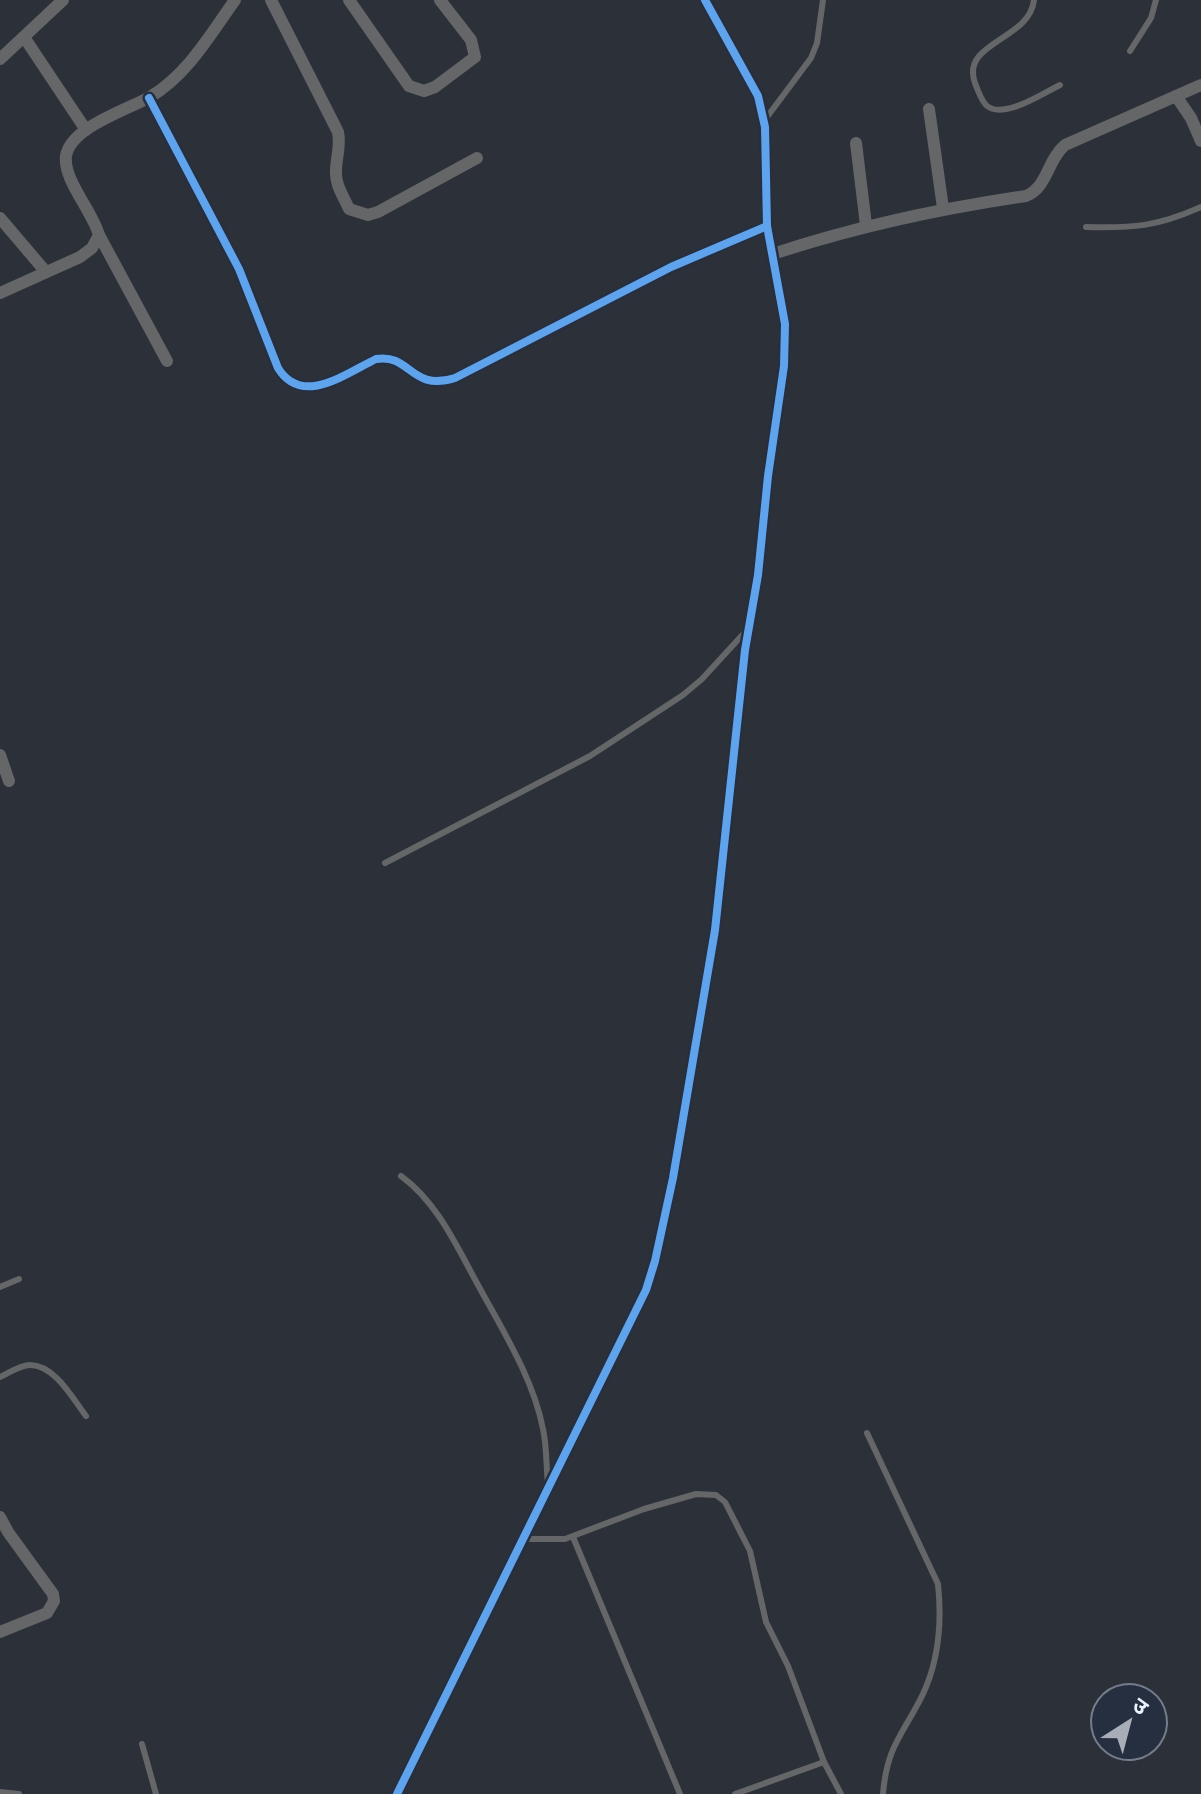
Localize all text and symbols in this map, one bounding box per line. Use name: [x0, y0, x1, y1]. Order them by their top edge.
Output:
north arrow: [1089, 1682, 1169, 1762]
text: उ: [1126, 1690, 1156, 1724]

